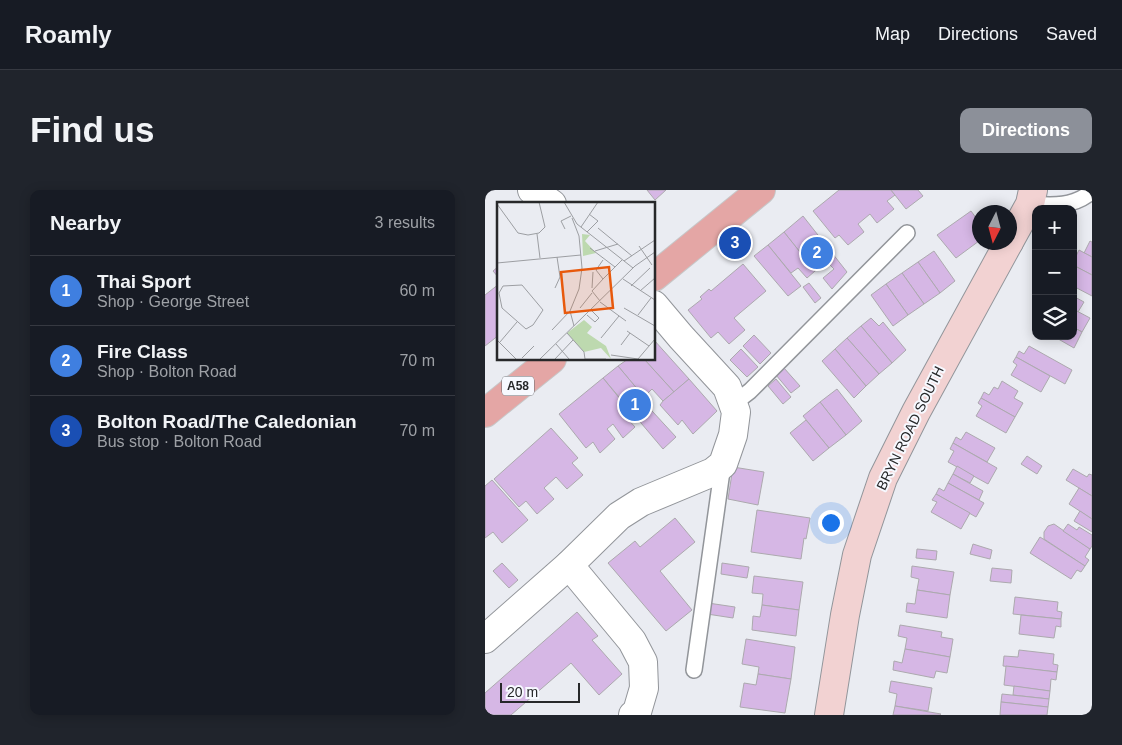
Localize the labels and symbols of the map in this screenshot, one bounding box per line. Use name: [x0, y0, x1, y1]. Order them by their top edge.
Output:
inset map: [497, 202, 655, 360]
north arrow: [972, 205, 1017, 250]
pin: 3: [719, 224, 751, 262]
pin: 2: [801, 234, 833, 272]
street label: BRYN ROAD SOUTH: [873, 363, 947, 493]
road number: A58: [502, 377, 534, 396]
pin: 1: [619, 386, 651, 424]
your location: [818, 510, 844, 536]
scale bar: [500, 680, 580, 703]

